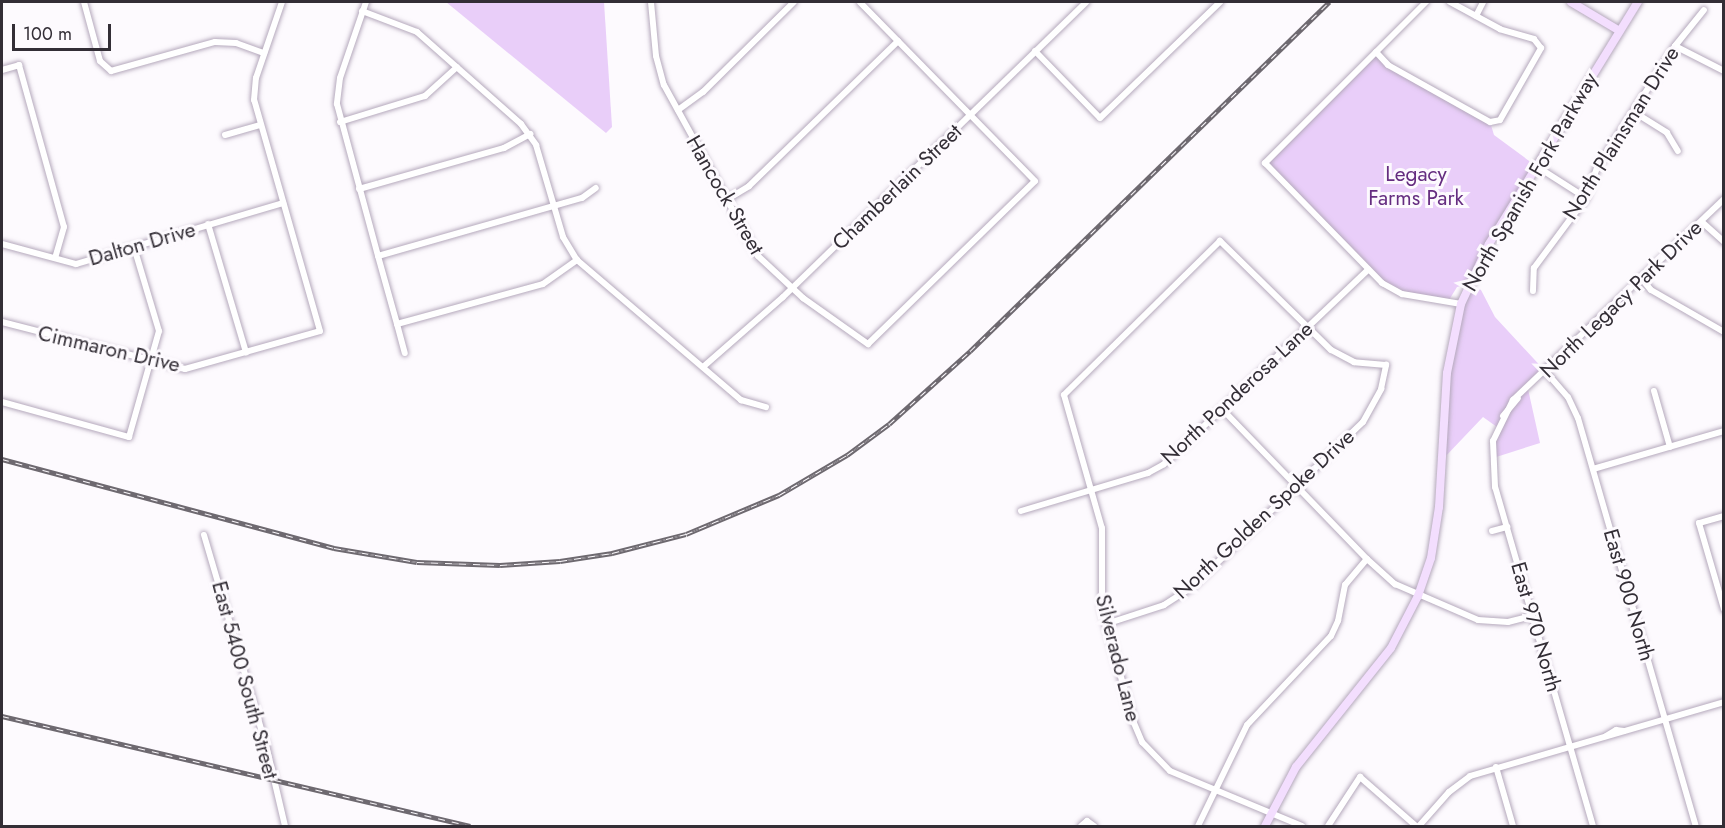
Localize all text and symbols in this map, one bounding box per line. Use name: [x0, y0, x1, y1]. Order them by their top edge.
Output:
scale bar: [15, 12, 114, 50]
text: 100 m: [23, 21, 72, 47]
street label: North Plainsman Drive: [1558, 42, 1684, 224]
street label: North Spanish Fork Parkway: [1457, 68, 1603, 296]
street label: Chamberlain Street: [827, 119, 967, 255]
street label: Hancock Street: [681, 131, 769, 259]
park label: Legacy Farms Park: [1368, 161, 1464, 211]
street label: North Legacy Park Drive: [1535, 215, 1707, 383]
street label: Dalton Drive: [86, 217, 198, 271]
street label: North Ponderosa Lane: [1156, 316, 1318, 470]
street label: Cimmaron Drive: [35, 320, 183, 378]
street label: North Golden Spoke Drive: [1169, 424, 1359, 604]
street label: East 900 North: [1598, 526, 1660, 664]
street label: East 970 North: [1505, 559, 1567, 695]
street label: East 5400 South Street: [206, 578, 284, 782]
street label: Silverado Lane: [1090, 592, 1146, 724]

